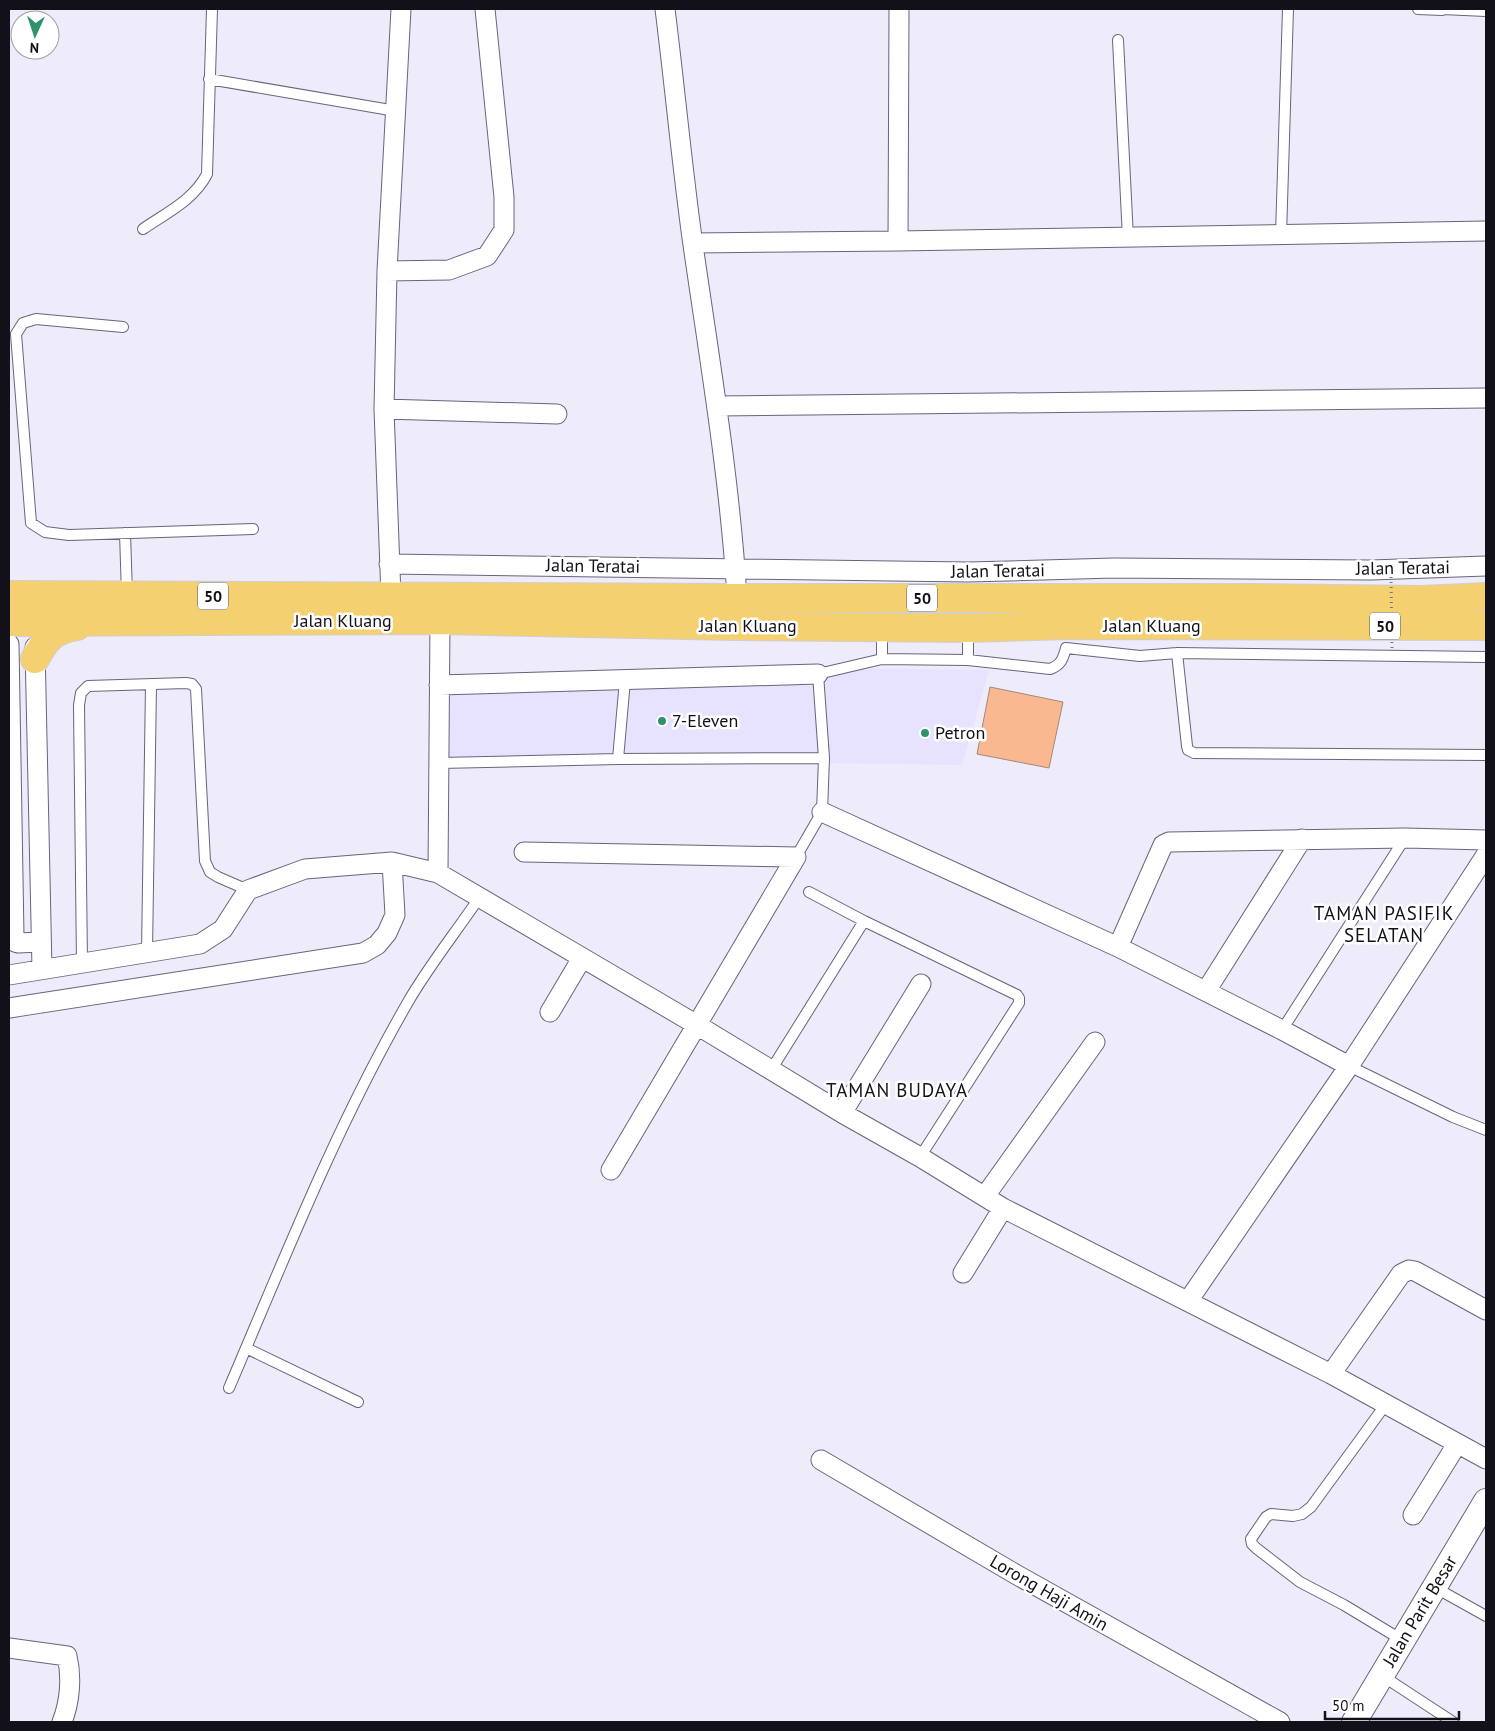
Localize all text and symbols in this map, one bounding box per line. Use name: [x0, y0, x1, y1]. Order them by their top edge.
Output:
north arrow: [10, 10, 60, 60]
text: N: [29, 39, 39, 57]
street label: Jalan Teratai: [545, 553, 640, 578]
street label: Jalan Teratai: [1355, 555, 1450, 580]
street label: Jalan Teratai: [950, 558, 1045, 583]
road number: 50: [198, 582, 228, 610]
road number: 50: [907, 584, 937, 612]
street label: Jalan Kluang: [293, 609, 392, 632]
road number: 50: [1370, 612, 1400, 640]
street label: Jalan Kluang: [698, 614, 797, 637]
street label: Jalan Kluang: [1102, 614, 1201, 637]
place label: 7-Eleven: [672, 709, 738, 732]
marker: 7-Eleven: [656, 715, 668, 727]
place label: Petron: [935, 721, 985, 744]
marker: Petron: [919, 727, 931, 739]
district label: TAMAN PASIFIK SELATAN: [1314, 901, 1454, 947]
district label: TAMAN BUDAYA: [826, 1078, 968, 1102]
street label: Lorong Haji Amin: [986, 1549, 1112, 1636]
street label: Jalan Parit Besar: [1377, 1551, 1462, 1671]
scale bar: [1325, 1688, 1459, 1720]
text: 50 m: [1332, 1696, 1365, 1715]

